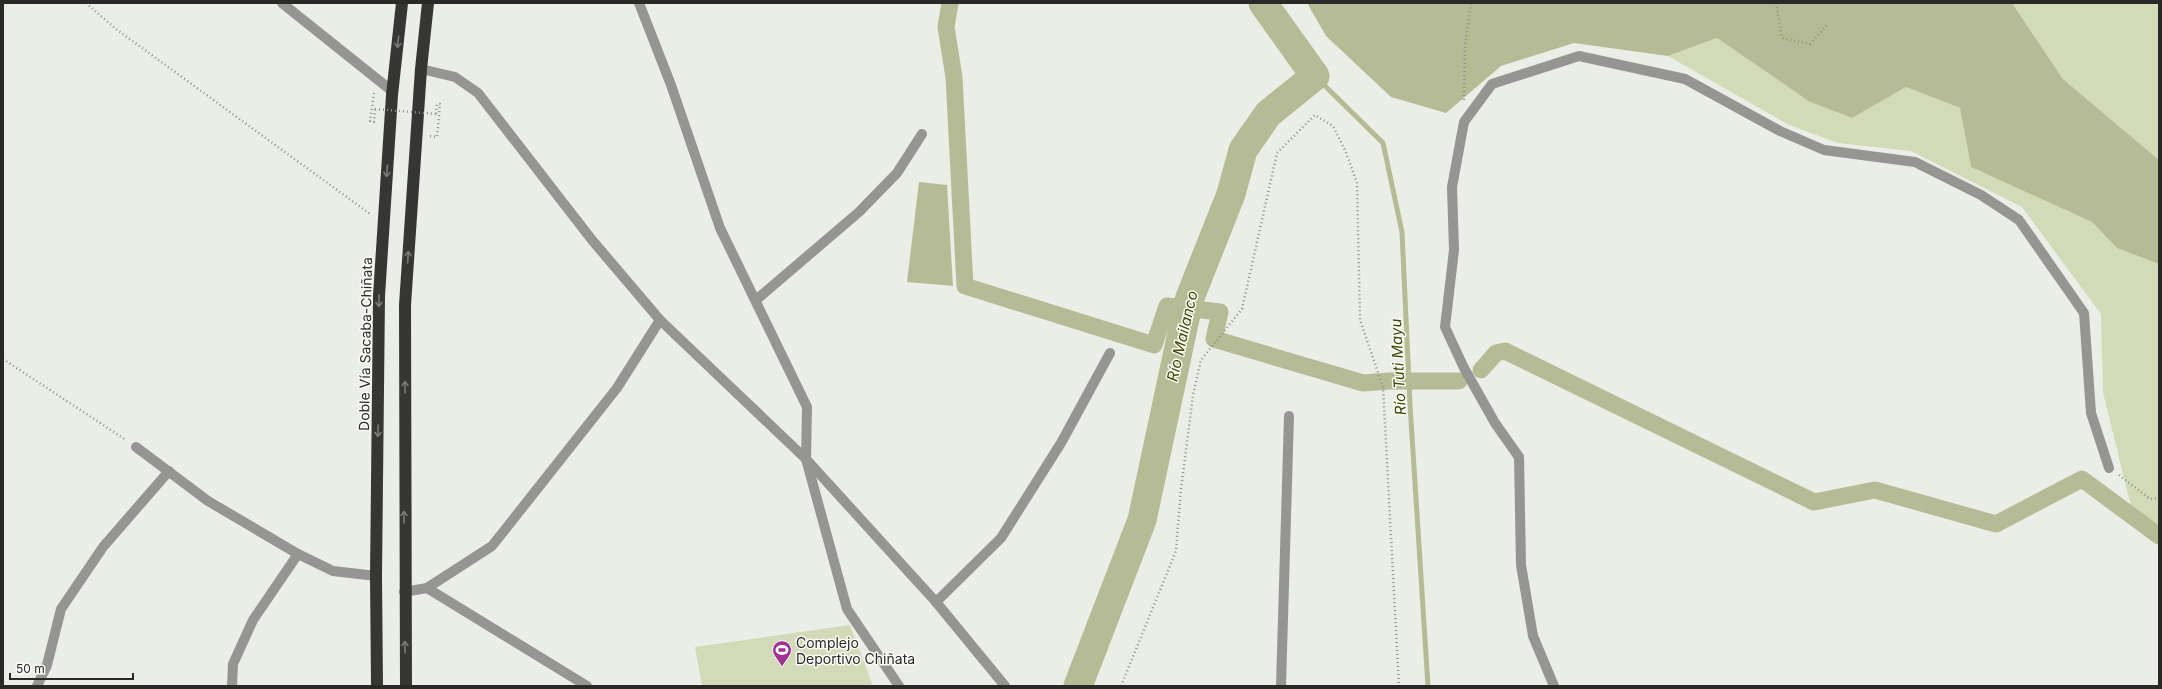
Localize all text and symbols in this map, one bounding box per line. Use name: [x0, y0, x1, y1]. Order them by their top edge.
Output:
one-way arrow: [394, 35, 402, 48]
one-way arrow: [383, 164, 390, 177]
one-way arrow: [404, 251, 412, 264]
street label: Doble Vía Sacaba-Chiñata: [355, 257, 375, 431]
water label: Río Mailanco: [1162, 289, 1202, 383]
one-way arrow: [375, 294, 383, 307]
water label: Río Tuti Mayu: [1386, 318, 1410, 416]
one-way arrow: [401, 381, 409, 394]
one-way arrow: [374, 424, 382, 437]
one-way arrow: [400, 511, 408, 524]
place label: Complejo Deportivo Chiñata: [796, 634, 915, 667]
sports icon: Complejo Deportivo Chiñata: [771, 639, 793, 667]
one-way arrow: [401, 641, 409, 654]
scale bar: [10, 655, 133, 681]
text: 50 m: [16, 661, 45, 676]

